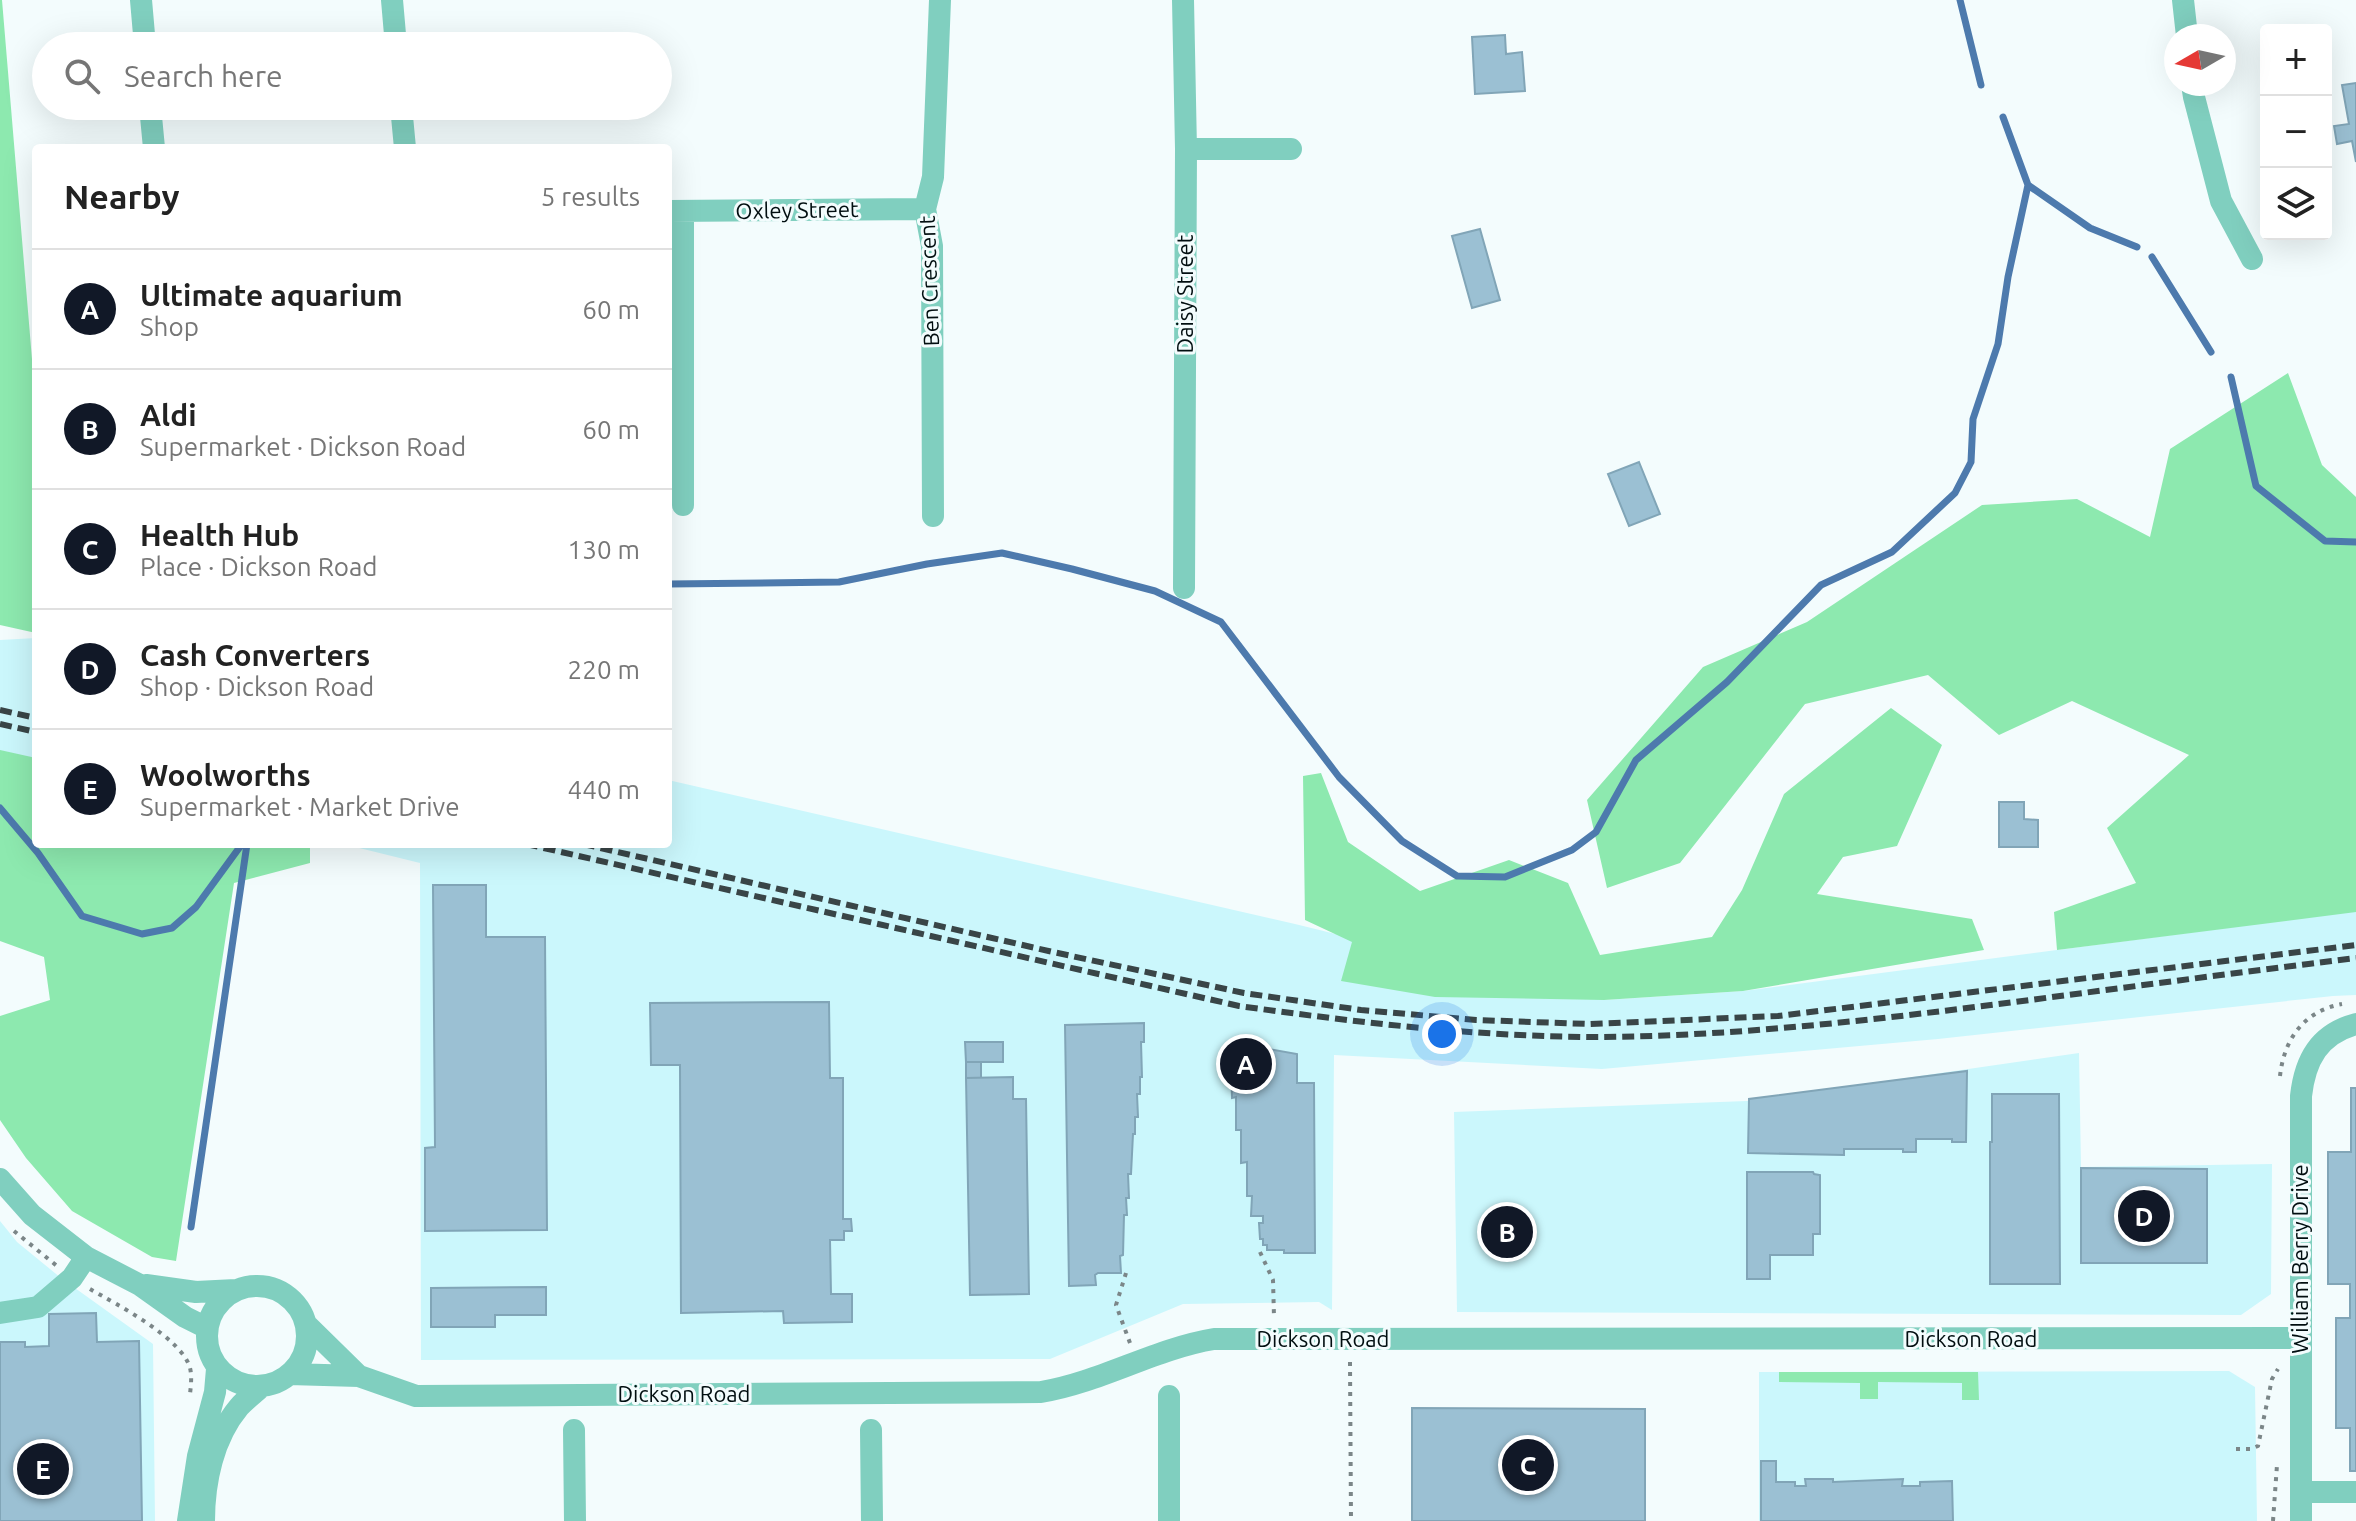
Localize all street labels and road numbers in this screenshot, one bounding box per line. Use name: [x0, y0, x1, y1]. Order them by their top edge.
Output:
street label: Oxley Street: [735, 196, 859, 223]
street label: Ben Crescent: [914, 215, 943, 347]
street label: Daisy Street: [1172, 234, 1197, 353]
street label: William Berry Drive: [2287, 1164, 2312, 1354]
street label: Dickson Road: [1257, 1326, 1389, 1351]
street label: Dickson Road: [1905, 1326, 2037, 1351]
street label: Dickson Road: [618, 1381, 750, 1406]

